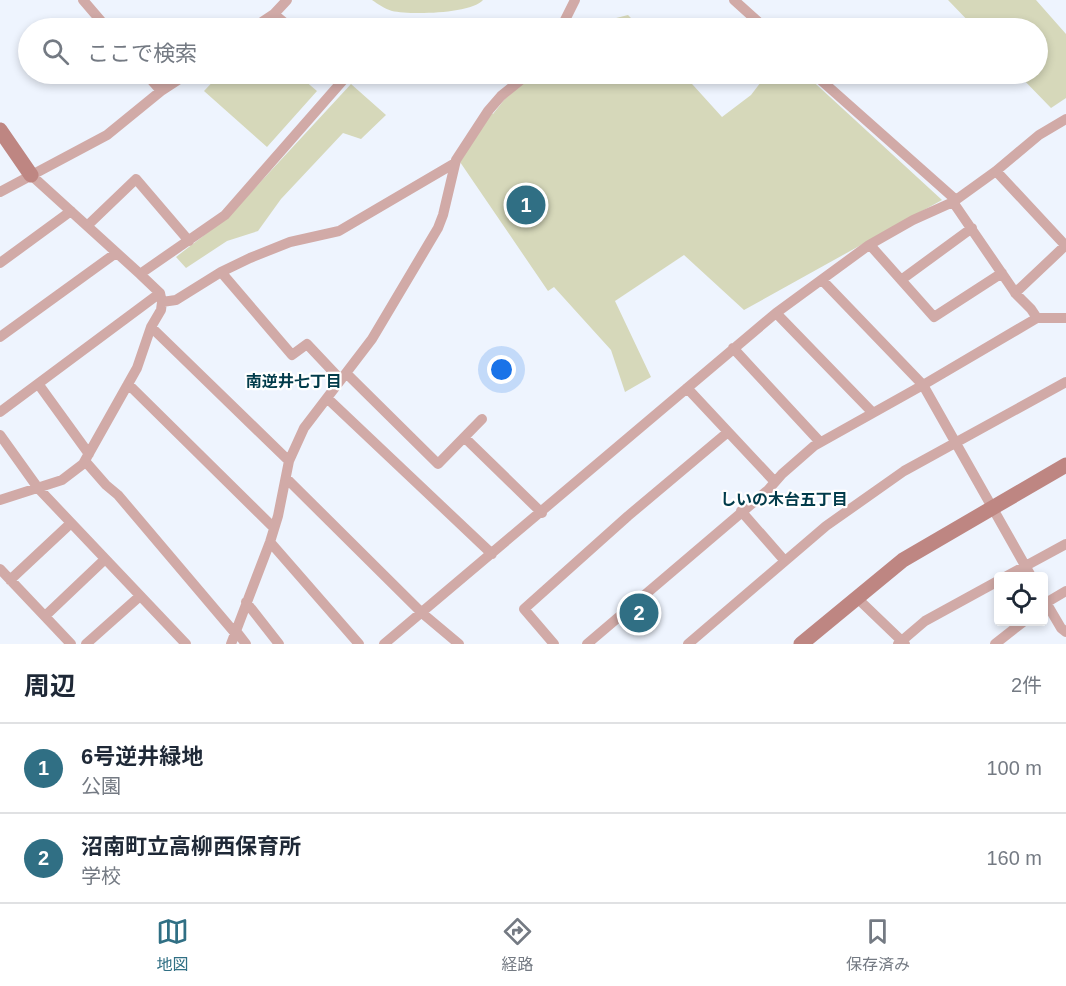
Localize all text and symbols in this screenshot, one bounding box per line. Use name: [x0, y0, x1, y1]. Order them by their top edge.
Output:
search box: [18, 18, 1048, 84]
icon: search: [39, 35, 72, 68]
text: ここで検索: [87, 41, 197, 66]
pin: 1: [506, 182, 546, 228]
your location: [487, 355, 516, 384]
district label: 南逆井七丁目: [246, 372, 342, 390]
district label: しいの木台五丁目: [720, 491, 848, 508]
map controls: [994, 572, 1048, 626]
button: locate: [994, 572, 1048, 626]
pin: 2: [620, 590, 658, 636]
text: 周辺: [24, 671, 76, 701]
text: 2件: [1011, 674, 1042, 696]
text: 6号逆井緑地: [81, 744, 203, 769]
text: 1: [38, 757, 49, 779]
text: 100 m: [986, 757, 1042, 779]
text: 公園: [81, 775, 121, 797]
text: 沼南町立高柳西保育所: [81, 834, 301, 859]
text: 2: [38, 847, 49, 869]
text: 160 m: [986, 847, 1042, 869]
text: 学校: [81, 865, 121, 887]
tab: 地図: [156, 915, 189, 975]
tab: 経路: [501, 915, 534, 975]
tab: 保存済み: [846, 915, 910, 975]

